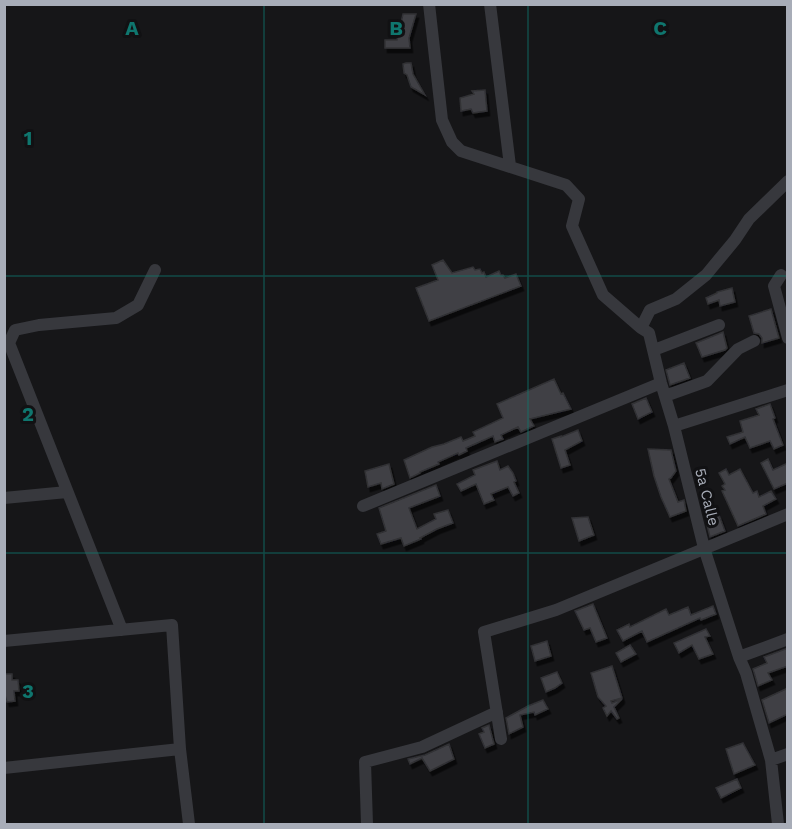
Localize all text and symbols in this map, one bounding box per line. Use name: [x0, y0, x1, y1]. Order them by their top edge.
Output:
text: A: [125, 16, 139, 40]
text: B: [389, 16, 403, 40]
text: C: [653, 16, 667, 40]
text: 1: [24, 126, 32, 150]
text: 2: [22, 402, 34, 426]
street label: 5a Calle: [691, 466, 723, 528]
text: 3: [22, 679, 34, 703]

